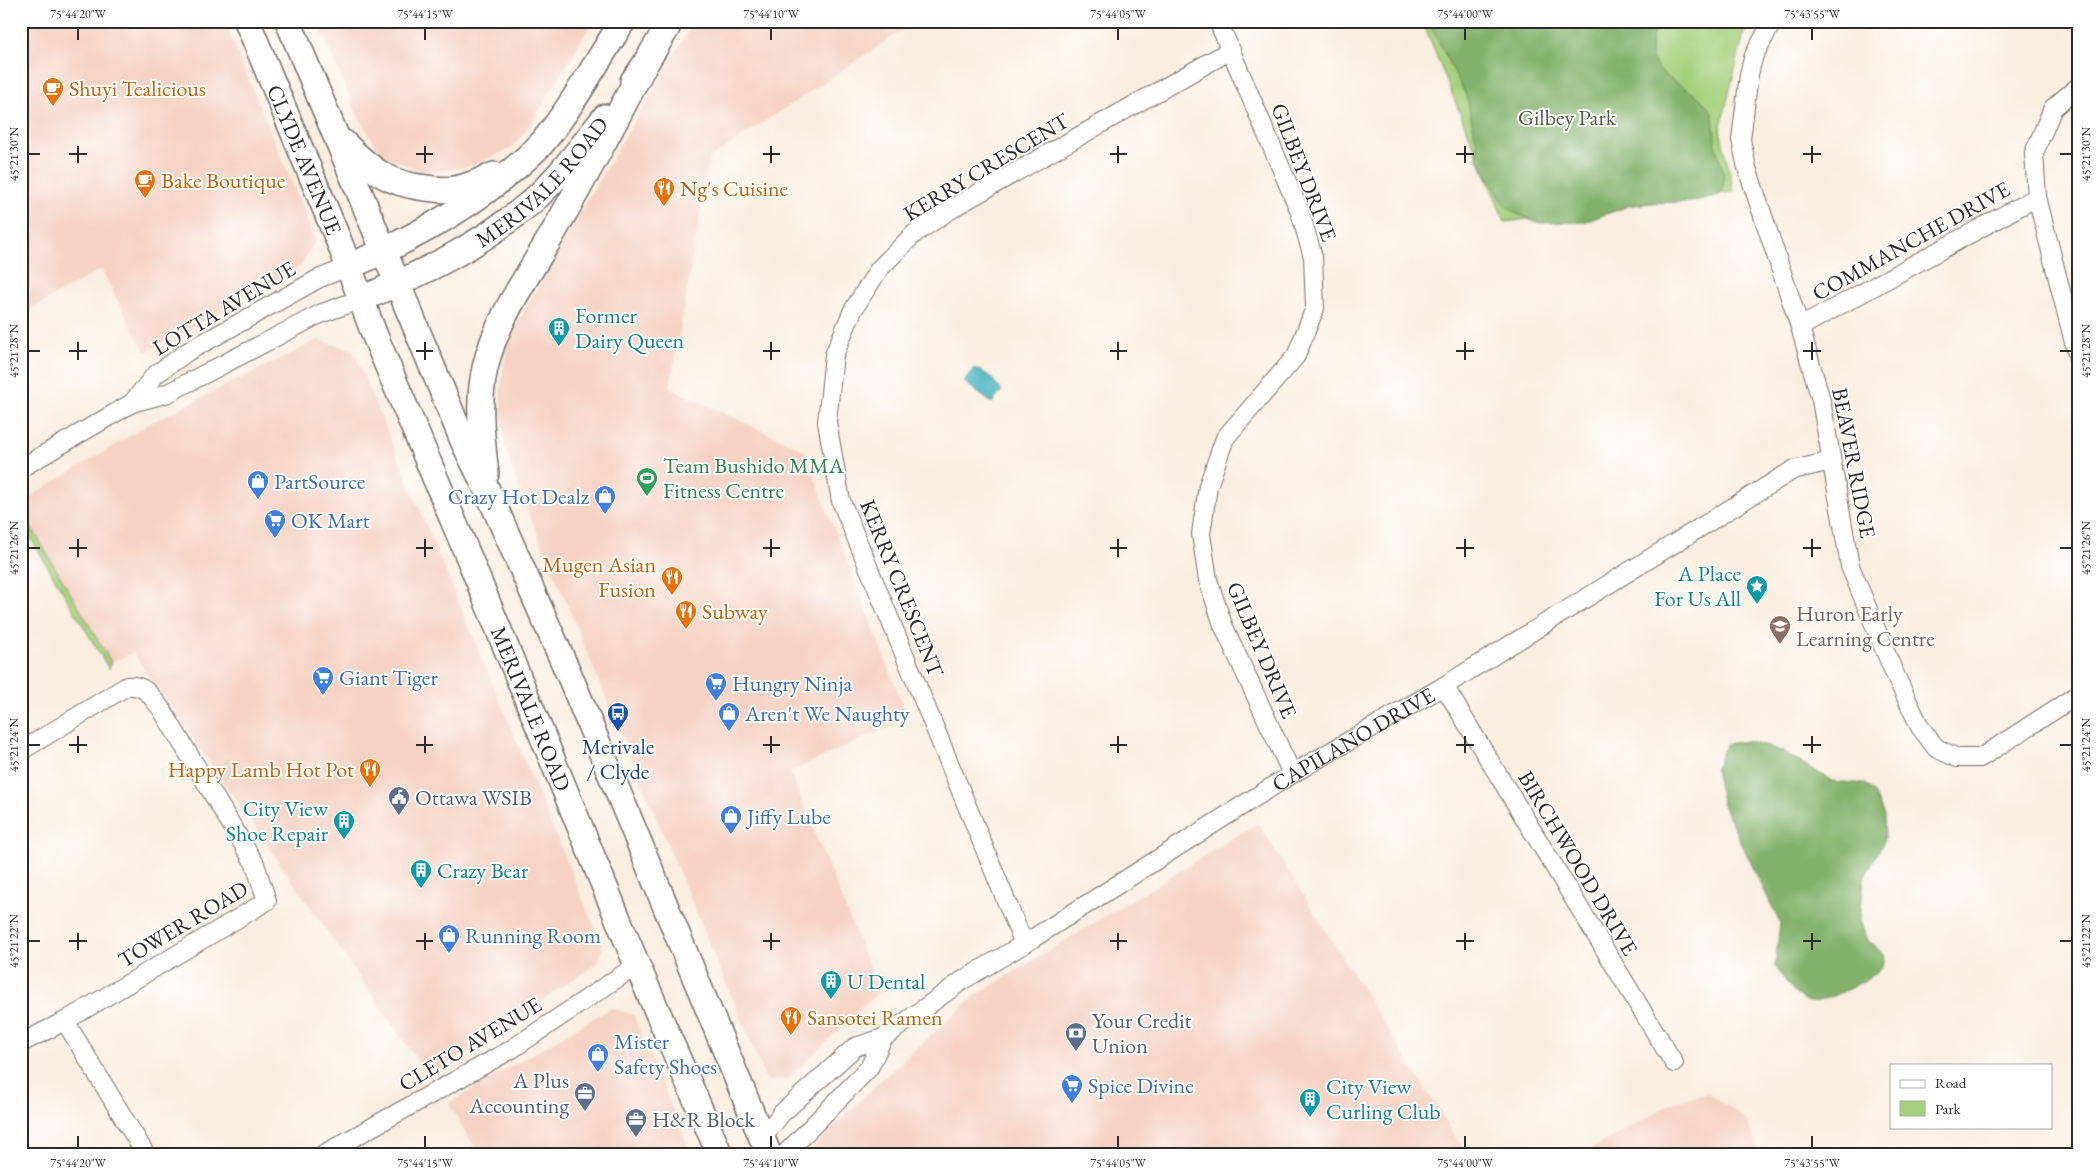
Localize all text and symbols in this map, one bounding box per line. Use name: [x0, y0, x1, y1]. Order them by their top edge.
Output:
text: 75°44'20"W: [50, 6, 107, 22]
text: 75°44'15"W: [397, 6, 454, 22]
text: 75°44'10"W: [743, 6, 800, 22]
text: 75°44'05"W: [1090, 6, 1147, 22]
text: 75°44'00"W: [1437, 6, 1494, 22]
text: 75°43'55"W: [1784, 6, 1841, 22]
place label: Shuyi Tealicious: [69, 74, 206, 103]
cafe icon: Shuyi Tealicious: [41, 76, 65, 107]
street label: CLYDE AVENUE: [261, 80, 349, 239]
street label: GILBEY DRIVE: [1264, 99, 1344, 245]
park label: Gilbey Park: [1518, 103, 1617, 132]
street label: KERRY CRESCENT: [898, 106, 1074, 228]
street label: MERIVALE ROAD: [470, 111, 614, 254]
text: 45°21'30"N: [6, 127, 22, 181]
text: 45°21'30"N: [2078, 127, 2094, 181]
place label: Bake Boutique: [161, 166, 286, 195]
cafe icon: Bake Boutique: [133, 168, 157, 199]
place label: Ng's Cuisine: [680, 174, 789, 203]
street label: COMMANCHE DRIVE: [1807, 175, 2015, 307]
restaurant icon: Ng's Cuisine: [652, 176, 676, 207]
street label: LOTTA AVENUE: [147, 254, 301, 362]
place label: Former Dairy Queen: [575, 301, 684, 355]
building icon: Former Dairy Queen: [547, 316, 571, 347]
text: 45°21'28"N: [6, 324, 22, 378]
text: 45°21'28"N: [2078, 324, 2094, 378]
street label: BEAVER RIDGE: [1825, 385, 1883, 541]
place label: Team Bushido MMA Fitness Centre: [663, 451, 845, 505]
sports icon: Team Bushido MMA Fitness Centre: [635, 466, 659, 497]
place label: PartSource: [274, 467, 366, 496]
shop icon: PartSource: [246, 469, 270, 500]
place label: Crazy Hot Dealz: [448, 482, 590, 511]
shop icon: Crazy Hot Dealz: [593, 484, 617, 515]
street label: KERRY CRESCENT: [853, 495, 951, 681]
place label: OK Mart: [291, 506, 370, 535]
supermarket icon: OK Mart: [263, 508, 287, 539]
text: 45°21'26"N: [6, 521, 22, 575]
text: 45°21'26"N: [2078, 521, 2094, 575]
place label: Mugen Asian Fusion: [542, 550, 656, 604]
place label: A Place For Us All: [1654, 559, 1741, 613]
restaurant icon: Mugen Asian Fusion: [660, 565, 684, 596]
place icon: A Place For Us All: [1745, 574, 1769, 605]
street label: GILBEY DRIVE: [1220, 577, 1304, 723]
place label: Subway: [702, 597, 768, 626]
restaurant icon: Subway: [674, 599, 698, 630]
place label: Huron Early Learning Centre: [1796, 599, 1935, 653]
school or university icon: Huron Early Learning Centre: [1768, 614, 1792, 645]
street label: MERIVALE ROAD: [484, 622, 578, 795]
place label: Giant Tiger: [339, 663, 438, 692]
supermarket icon: Giant Tiger: [311, 665, 335, 696]
place label: Hungry Ninja: [732, 669, 852, 698]
supermarket icon: Hungry Ninja: [704, 671, 728, 702]
street label: CAPILANO DRIVE: [1266, 680, 1440, 798]
place label: Aren't We Naughty: [744, 699, 910, 728]
bus stop icon: Merivale / Clyde: [606, 701, 630, 732]
shop icon: Aren't We Naughty: [717, 701, 741, 732]
text: 45°21'24"N: [6, 718, 22, 772]
text: 45°21'24"N: [2078, 718, 2094, 772]
place label: Merivale / Clyde: [582, 732, 655, 786]
place label: Happy Lamb Hot Pot: [168, 755, 354, 784]
restaurant icon: Happy Lamb Hot Pot: [358, 757, 382, 788]
street label: BIRCHWOOD DRIVE: [1511, 765, 1645, 961]
place label: Ottawa WSIB: [415, 783, 532, 812]
public building icon: Ottawa WSIB: [387, 785, 411, 816]
place label: City View Shoe Repair: [226, 794, 329, 848]
place label: Jiffy Lube: [745, 802, 831, 831]
shop icon: Jiffy Lube: [719, 804, 743, 835]
building icon: City View Shoe Repair: [332, 809, 356, 840]
place label: Crazy Bear: [437, 856, 529, 885]
building icon: Crazy Bear: [409, 858, 433, 889]
street label: TOWER ROAD: [113, 874, 253, 974]
text: 45°21'22"N: [6, 914, 22, 968]
text: 45°21'22"N: [2078, 914, 2094, 968]
place label: Running Room: [465, 921, 601, 950]
shop icon: Running Room: [437, 923, 461, 954]
place label: U Dental: [847, 967, 925, 996]
building icon: U Dental: [819, 969, 843, 1000]
street label: CLETO AVENUE: [393, 990, 547, 1098]
place label: Sansotei Ramen: [807, 1003, 943, 1032]
restaurant icon: Sansotei Ramen: [779, 1005, 803, 1036]
place label: Your Credit Union: [1092, 1006, 1192, 1060]
bank icon: Your Credit Union: [1064, 1021, 1088, 1052]
place label: Mister Safety Shoes: [614, 1027, 717, 1081]
shop icon: Mister Safety Shoes: [586, 1042, 610, 1073]
legend: [1890, 1064, 2052, 1128]
place label: A Plus Accounting: [468, 1066, 569, 1120]
place label: Spice Divine: [1088, 1071, 1194, 1100]
place label: City View Curling Club: [1326, 1072, 1441, 1126]
supermarket icon: Spice Divine: [1060, 1073, 1084, 1104]
text: Road: [1935, 1073, 1967, 1092]
office icon: A Plus Accounting: [573, 1081, 597, 1112]
building icon: City View Curling Club: [1298, 1087, 1322, 1118]
text: Park: [1935, 1099, 1962, 1118]
place label: H&R Block: [652, 1105, 756, 1134]
office icon: H&R Block: [624, 1107, 648, 1138]
text: 75°44'20"W: [50, 1155, 107, 1171]
text: 75°44'15"W: [397, 1155, 454, 1171]
text: 75°44'10"W: [743, 1155, 800, 1171]
text: 75°44'05"W: [1090, 1155, 1147, 1171]
text: 75°44'00"W: [1437, 1155, 1494, 1171]
text: 75°43'55"W: [1784, 1155, 1841, 1171]

